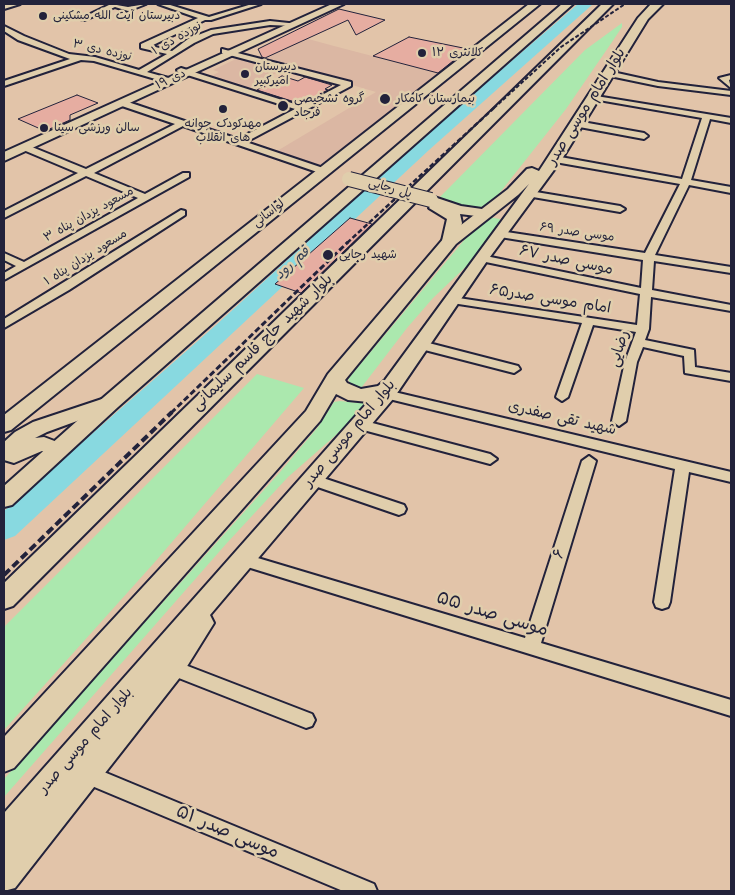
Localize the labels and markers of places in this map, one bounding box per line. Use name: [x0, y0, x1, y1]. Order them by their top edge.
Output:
place label: دبیرستان آیت الله مشکینی: [53, 9, 180, 23]
marker: دبیرستان آیت الله مشکینی: [37, 10, 49, 22]
place label: کلانتری ۱۲: [432, 46, 483, 60]
marker: کلانتری ۱۲: [416, 47, 428, 59]
place label: دبیرستان امیرکبیر: [255, 60, 297, 88]
marker: دبیرستان امیرکبیر: [239, 68, 251, 80]
place label: گروه تشخیصی فرجاد: [294, 92, 364, 120]
marker: بیمارستان کامکار: [378, 92, 392, 106]
place label: بیمارستان کامکار: [396, 92, 475, 106]
marker: گروه تشخیصی فرجاد: [276, 99, 290, 113]
marker: مهدکودک جوانه های انقلاب: [217, 103, 229, 115]
place label: مهدکودک جوانه های انقلاب: [185, 117, 261, 145]
place label: سالن ورزشی سینا: [54, 121, 140, 135]
marker: سالن ورزشی سینا: [38, 122, 50, 134]
marker: شهید رجایی: [321, 248, 335, 262]
place label: شهید رجایی: [339, 248, 397, 262]

